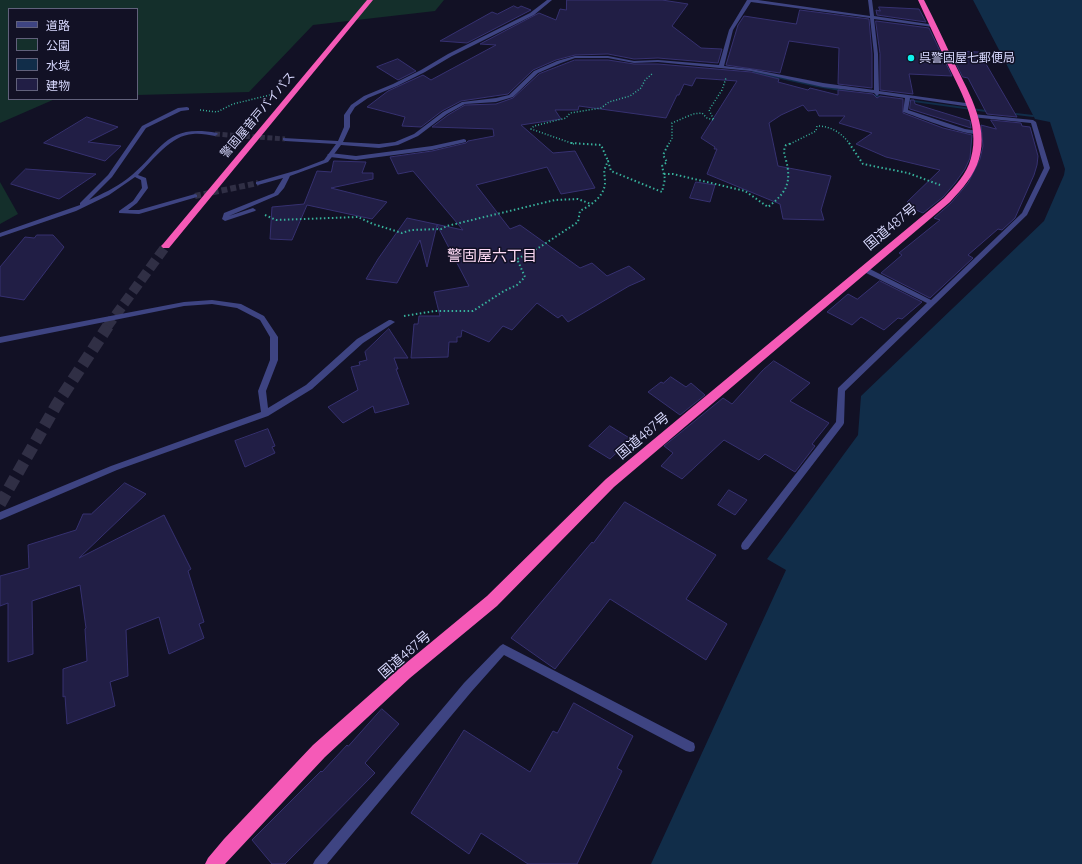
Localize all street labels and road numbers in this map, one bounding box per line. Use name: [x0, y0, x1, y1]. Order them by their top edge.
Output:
street label: 警固屋音戸バイパス: [218, 69, 298, 161]
street label: 国道487号: [861, 200, 921, 254]
street label: 国道487号: [613, 409, 673, 463]
street label: 国道487号: [375, 628, 435, 682]

